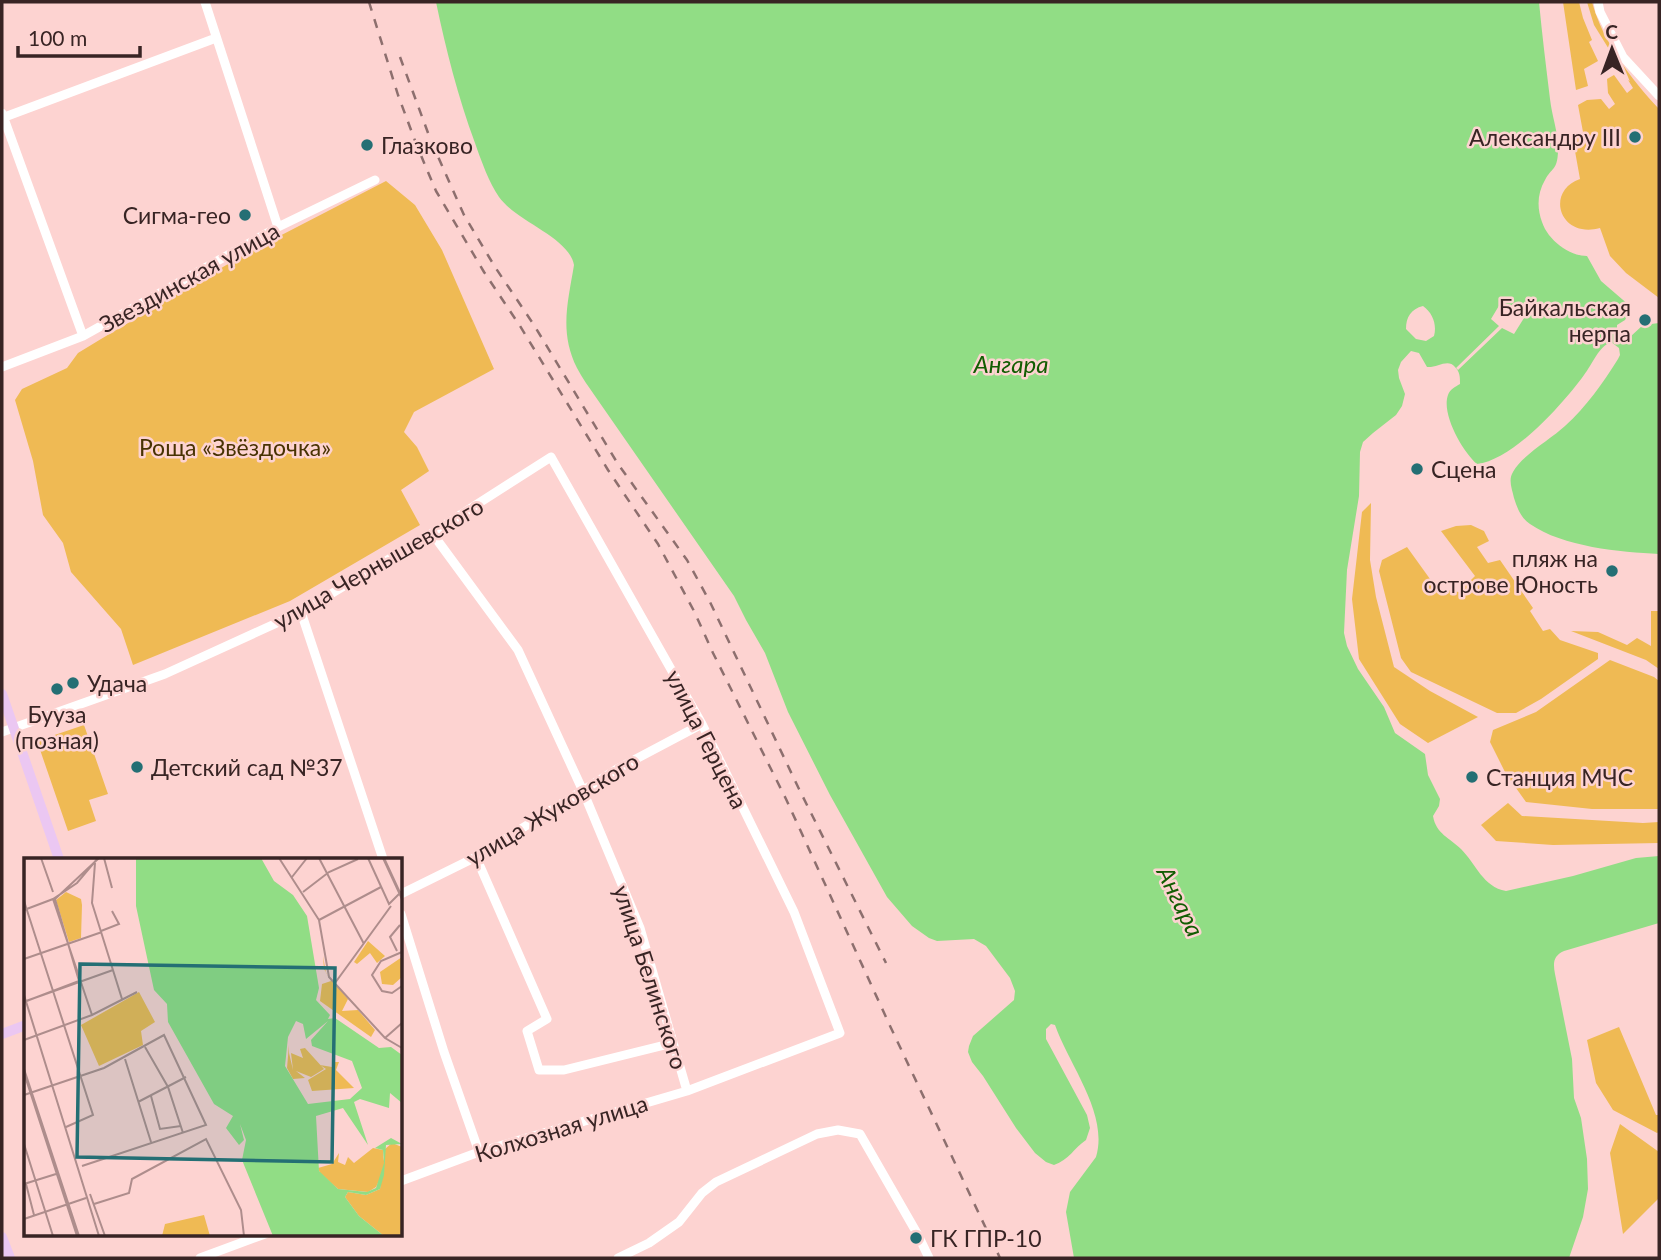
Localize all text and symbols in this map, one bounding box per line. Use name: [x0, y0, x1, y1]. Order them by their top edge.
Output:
scale bar: [18, 14, 140, 58]
north arrow: [1577, 14, 1647, 84]
text: С: [1605, 20, 1619, 43]
text: 100 m: [28, 25, 87, 50]
place label: Александру III: [1469, 123, 1621, 151]
marker: Александру III: [1627, 129, 1643, 145]
place label: Глазково: [381, 131, 473, 159]
marker: Глазково: [359, 137, 375, 153]
place label: Сигма-гео: [123, 201, 231, 229]
marker: Сигма-гео: [237, 207, 253, 223]
street label: Звездинская улица: [94, 216, 284, 338]
place label: Байкальская нерпа: [1499, 293, 1631, 347]
marker: Байкальская нерпа: [1637, 312, 1653, 328]
water label: Ангара: [973, 349, 1048, 378]
park label: Роща «Звёздочка»: [139, 433, 331, 461]
place label: Сцена: [1431, 455, 1497, 483]
marker: Сцена: [1409, 461, 1425, 477]
street label: улица Чернышевского: [268, 491, 488, 635]
place label: пляж на острове Юность: [1424, 544, 1598, 598]
marker: пляж на острове Юность: [1604, 563, 1620, 579]
street label: улица Герцена: [660, 665, 754, 813]
place label: Удача: [87, 669, 147, 697]
marker: Удача: [65, 675, 81, 691]
marker: Бууза (позная): [49, 681, 65, 697]
place label: Бууза (позная): [15, 700, 99, 754]
street label: улица Жуковского: [461, 746, 643, 872]
place label: Детский сад №37: [151, 753, 343, 781]
marker: Детский сад №37: [129, 759, 145, 775]
place label: Станция МЧС: [1486, 763, 1633, 791]
marker: Станция МЧС: [1464, 769, 1480, 785]
inset map: [24, 858, 402, 1236]
water label: Ангара: [1151, 860, 1210, 941]
street label: улица Белинского: [608, 881, 694, 1073]
street label: Колхозная улица: [471, 1088, 651, 1168]
place label: ГК ГПР-10: [930, 1224, 1041, 1252]
marker: ГК ГПР-10: [908, 1230, 924, 1246]

